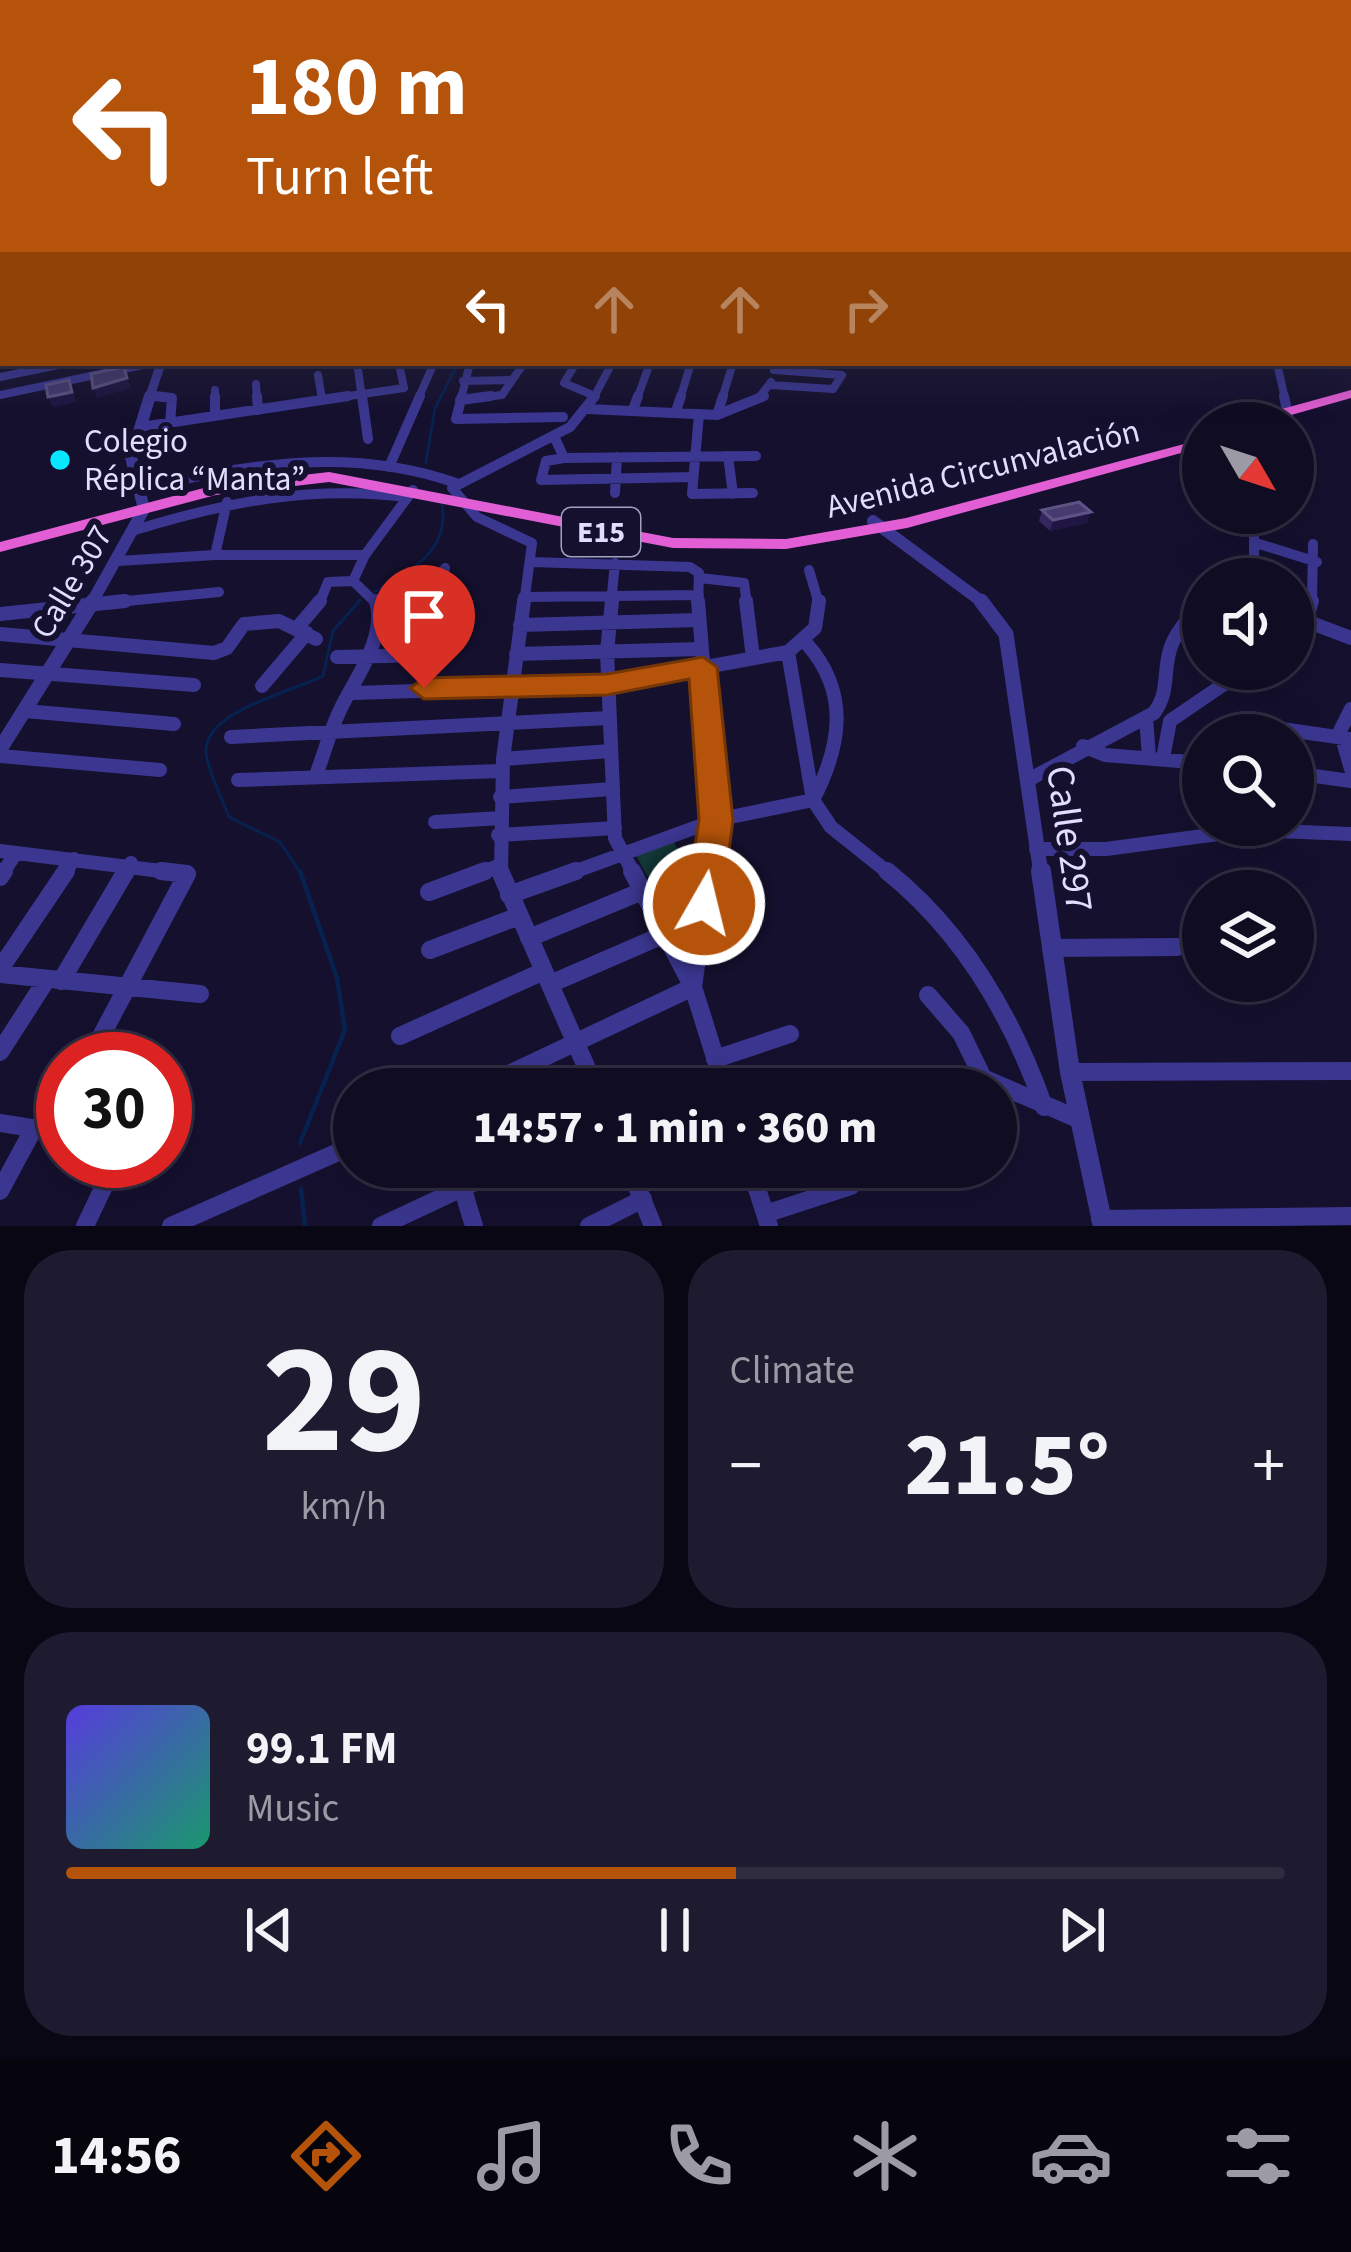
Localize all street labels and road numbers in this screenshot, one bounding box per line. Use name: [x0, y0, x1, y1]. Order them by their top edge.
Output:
street label: Avenida Circunvalación: [821, 407, 1145, 531]
road number: E15: [562, 508, 640, 556]
street label: Calle 307: [20, 517, 124, 647]
street label: Calle 297: [1031, 762, 1107, 916]

